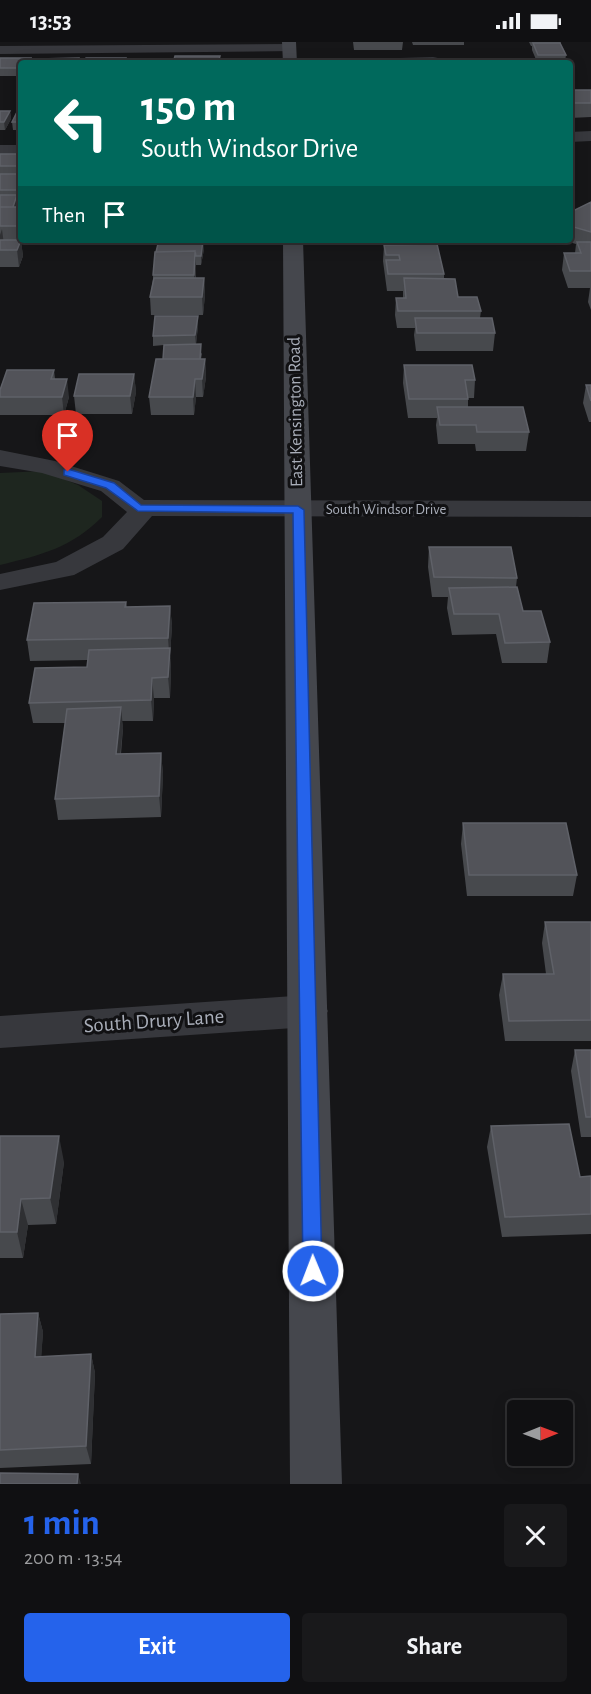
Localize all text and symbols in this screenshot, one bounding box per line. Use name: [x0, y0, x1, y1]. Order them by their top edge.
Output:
text: 13:53: [30, 10, 71, 32]
icon: left: [42, 84, 120, 162]
text: 150 m: [141, 86, 236, 128]
text: South Windsor Drive: [141, 135, 358, 162]
icon: arrive: [98, 198, 131, 231]
text: Then: [42, 204, 86, 226]
street label: East Kensington Road: [286, 337, 306, 487]
pin: [42, 410, 93, 472]
icon: arrive: [51, 419, 84, 452]
street label: South Windsor Drive: [326, 502, 446, 517]
street label: South Drury Lane: [83, 1006, 225, 1036]
position arrow: [281, 1239, 345, 1303]
north arrow: [507, 1400, 573, 1466]
map controls: [507, 1400, 573, 1466]
button: close: [504, 1504, 567, 1567]
text: 1 min: [24, 1505, 100, 1541]
text: 200 m · 13:54: [24, 1548, 122, 1568]
button: Exit: [24, 1613, 290, 1682]
button: Share: [302, 1613, 567, 1682]

